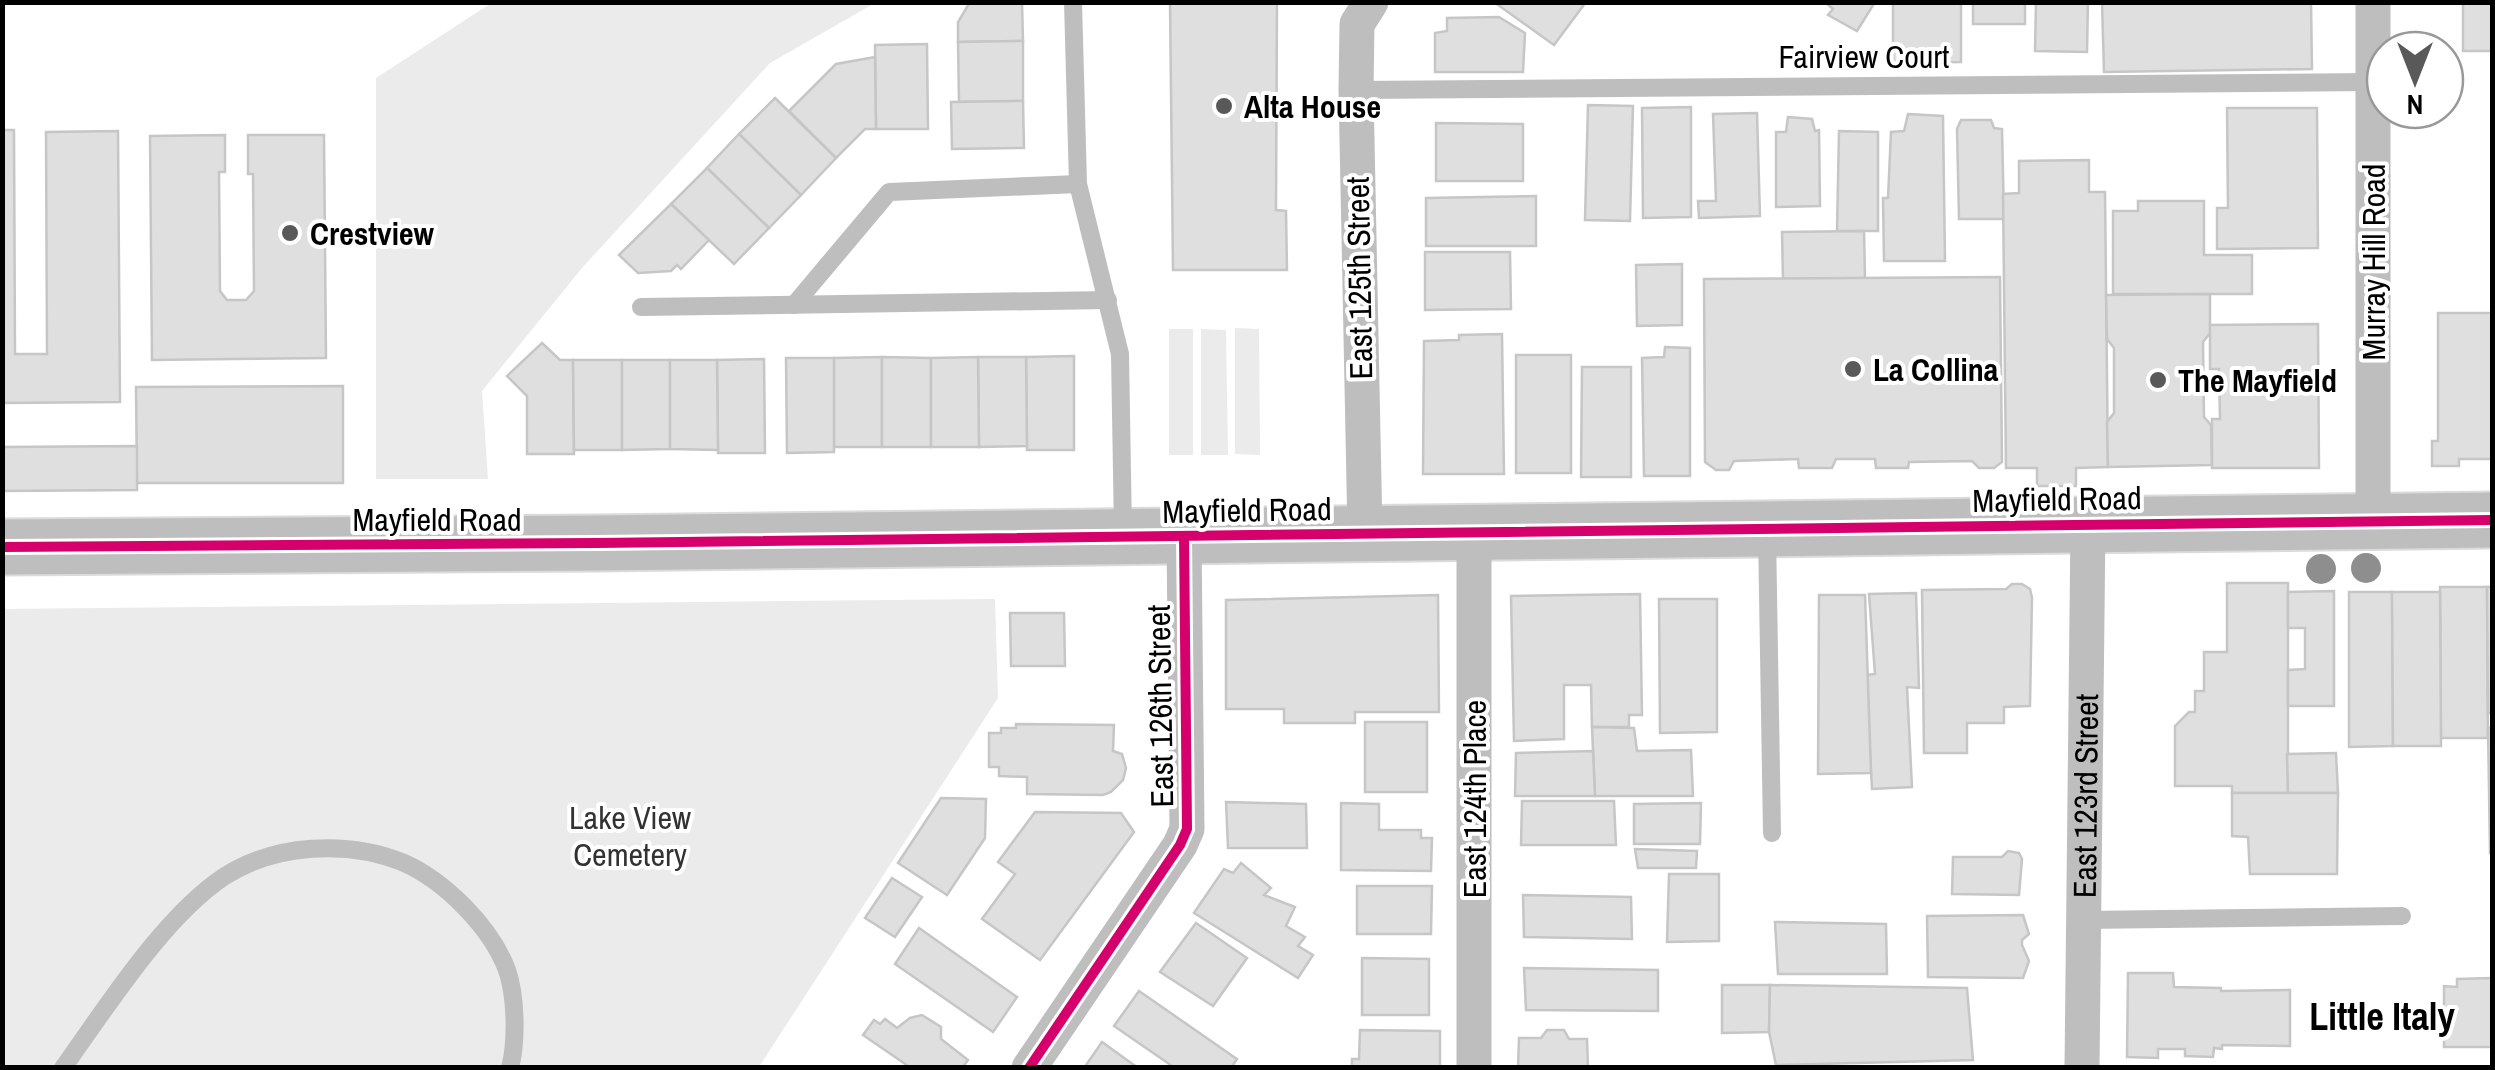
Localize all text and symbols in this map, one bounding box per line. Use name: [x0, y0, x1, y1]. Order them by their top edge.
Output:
north arrow: [2365, 30, 2465, 130]
street label: Fairview Court: [1779, 35, 1949, 78]
place label: Alta House: [1244, 85, 1381, 128]
text: N: [2407, 86, 2423, 124]
marker: Alta House: [1213, 95, 1235, 117]
street label: Murray Hill Road: [2352, 164, 2395, 360]
street label: East 125th Street: [1336, 176, 1382, 380]
place label: Crestview: [310, 212, 435, 255]
marker: Crestview: [279, 222, 301, 244]
place label: La Collina: [1873, 348, 1999, 391]
marker: La Collina: [1842, 358, 1864, 380]
place label: The Mayfield: [2178, 359, 2337, 402]
marker: The Mayfield: [2147, 369, 2169, 391]
street label: Mayfield Road: [1972, 476, 2142, 522]
street label: Mayfield Road: [1162, 487, 1332, 533]
street label: Mayfield Road: [352, 498, 522, 541]
street label: East 126th Street: [1137, 604, 1183, 808]
street label: East 123rd Street: [2062, 694, 2108, 898]
street label: East 124th Place: [1453, 700, 1496, 898]
park label: Lake View Cemetery: [569, 796, 691, 876]
district label: Little Italy: [2309, 991, 2455, 1042]

